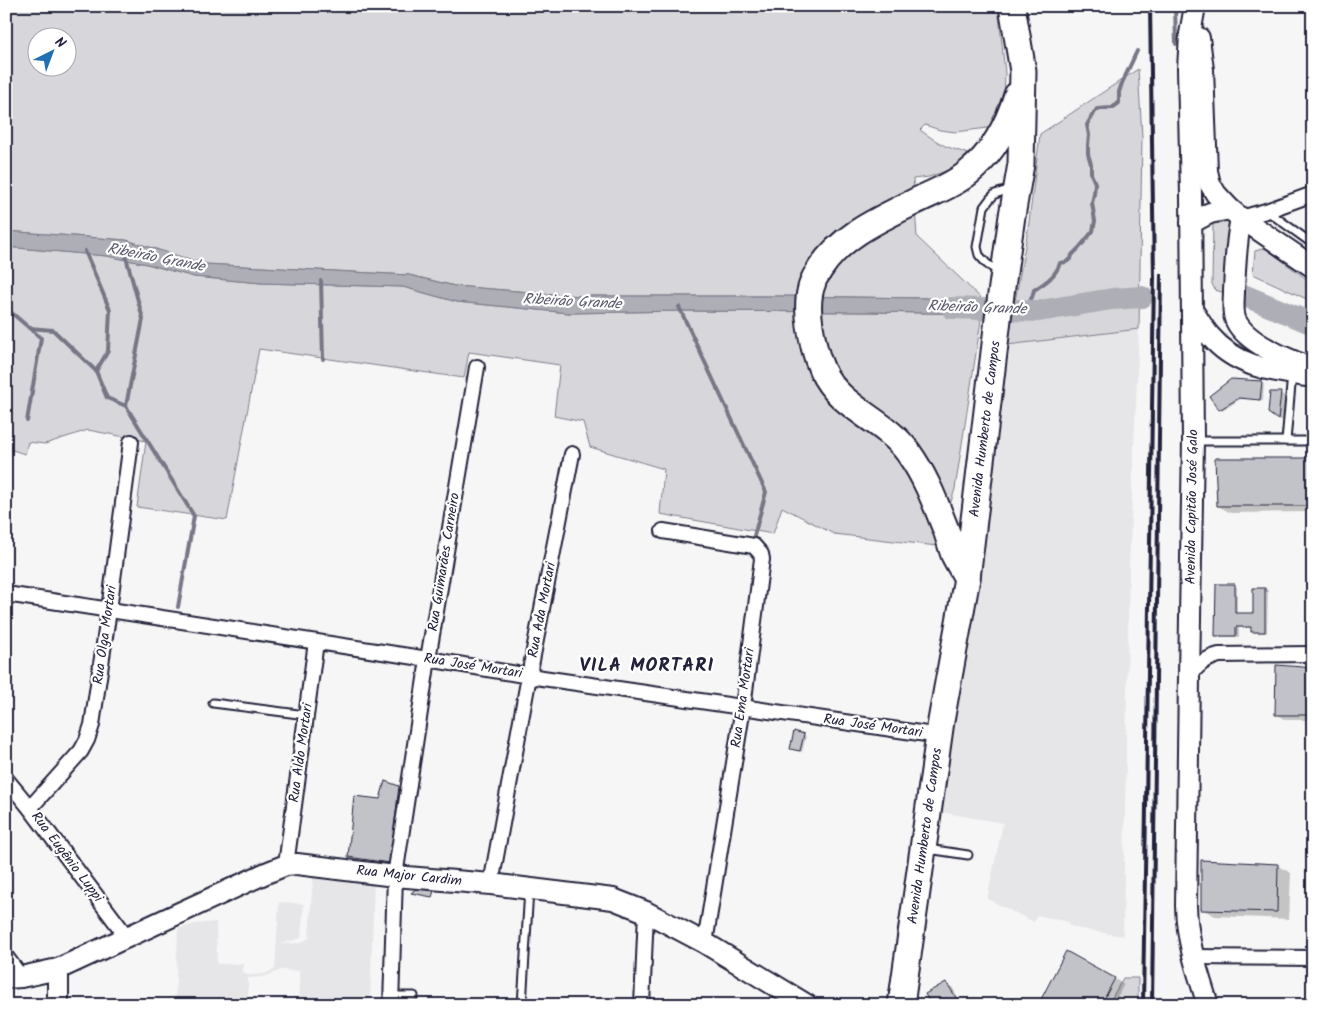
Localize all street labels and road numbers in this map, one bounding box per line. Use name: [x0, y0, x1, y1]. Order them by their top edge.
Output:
street label: Avenida Humberto de Campos: [963, 339, 1007, 518]
street label: Avenida Capitão José Galo: [1180, 429, 1204, 585]
street label: Rua Guimarães Carneiro: [422, 491, 466, 633]
street label: Rua Ada Mortari: [522, 560, 562, 660]
street label: Rua Olga Mortari: [87, 583, 123, 686]
street label: Rua Ema Mortari: [725, 646, 761, 749]
street label: Rua José Mortari: [422, 647, 525, 685]
street label: Rua Aldo Mortari: [283, 701, 319, 804]
street label: Rua José Mortari: [822, 708, 925, 744]
street label: Avenida Humberto de Campos: [902, 747, 948, 925]
street label: Rua Eugênio Luppi: [26, 807, 109, 908]
street label: Rua Major Cardim: [355, 860, 463, 892]

